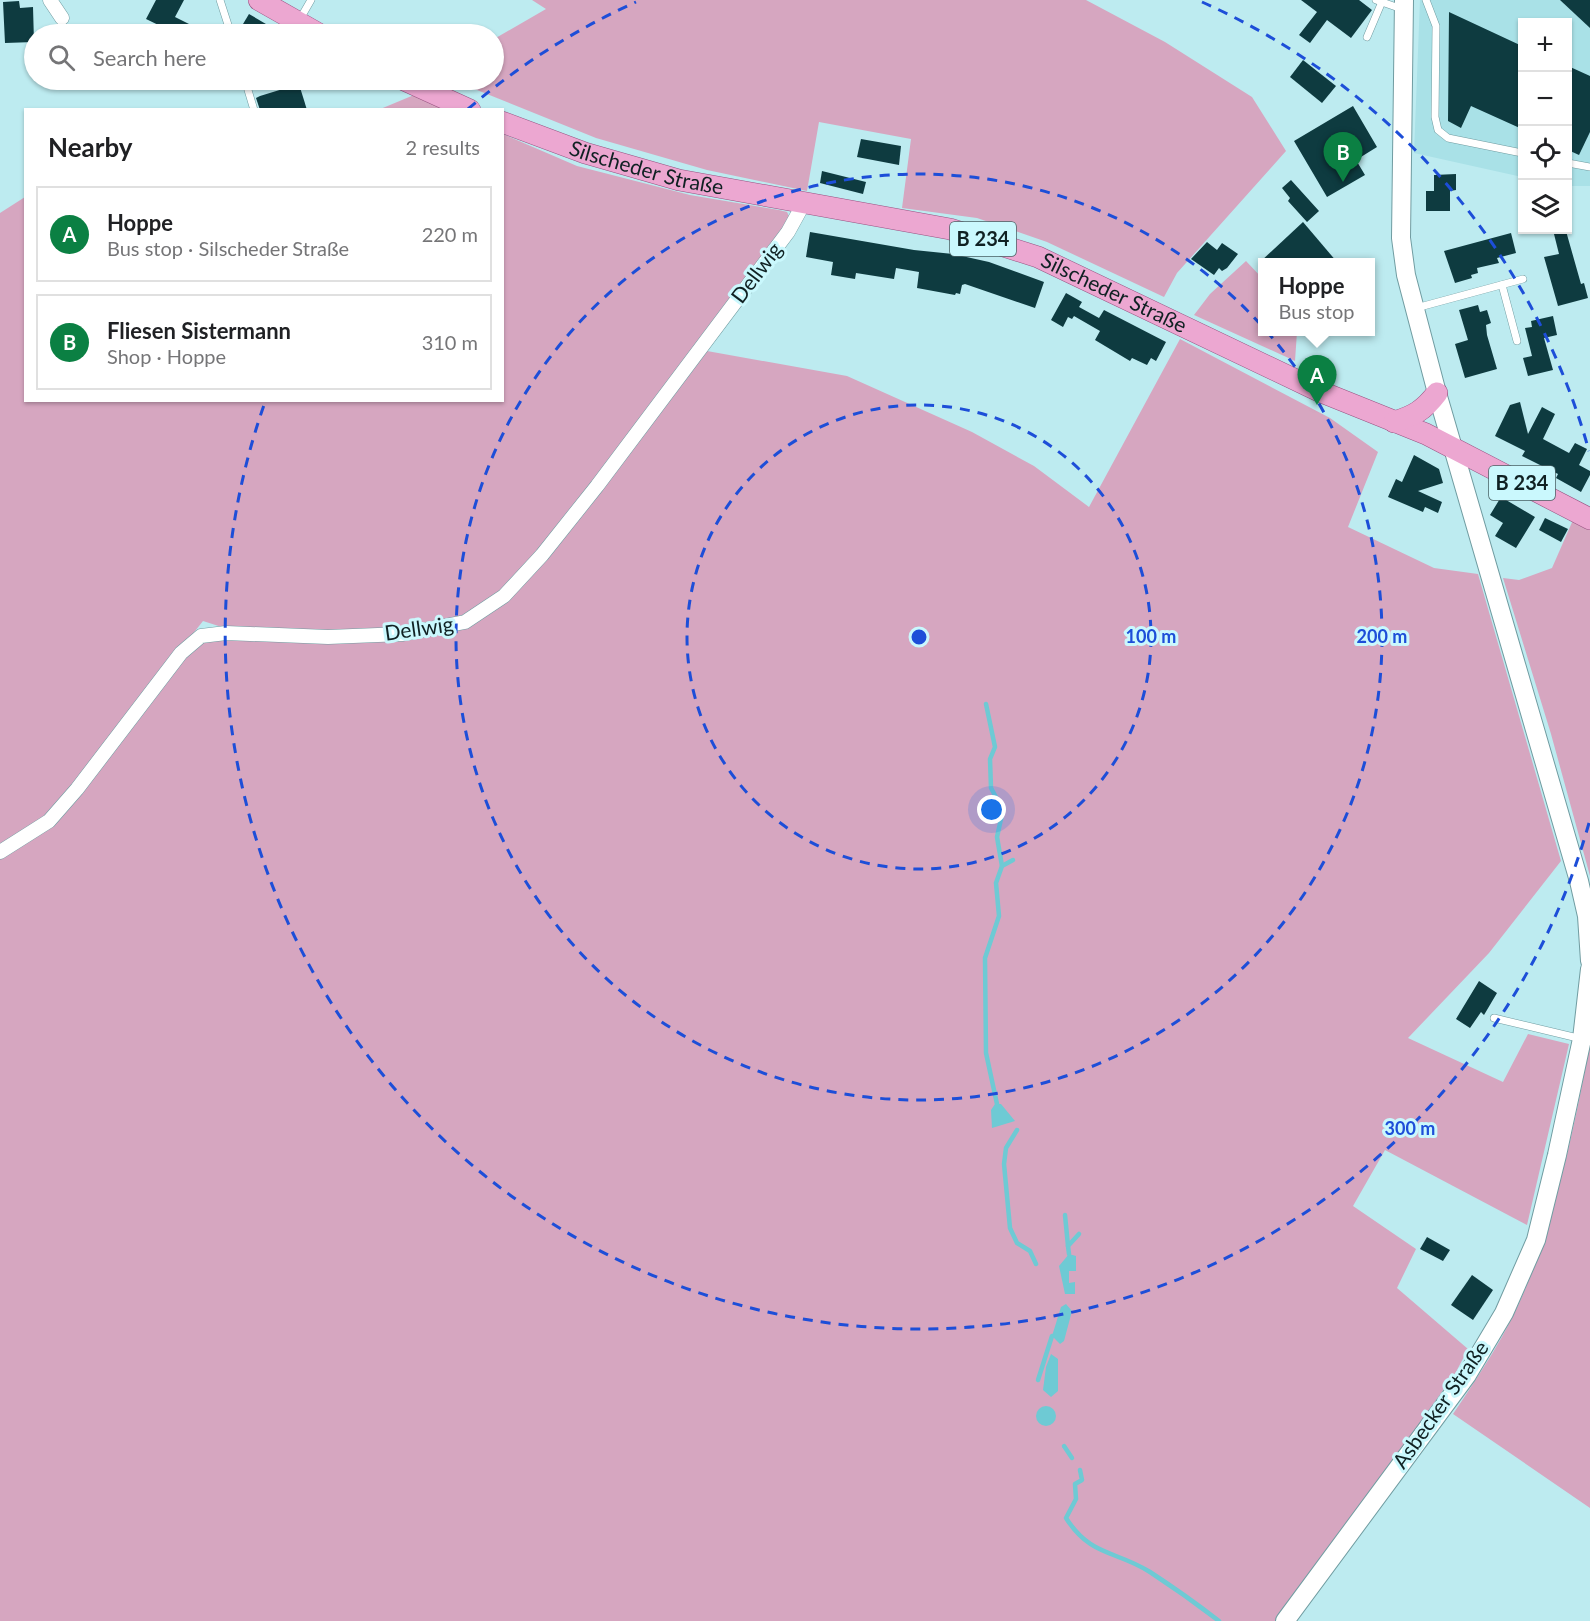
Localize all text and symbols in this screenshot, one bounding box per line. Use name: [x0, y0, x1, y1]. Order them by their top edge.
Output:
map controls: [1518, 18, 1572, 234]
button: +: [1518, 18, 1572, 72]
search box: [24, 24, 504, 90]
icon: search: [45, 41, 78, 74]
text: Search here: [93, 44, 206, 71]
button: −: [1518, 72, 1572, 126]
button: locate: [1518, 126, 1572, 180]
text: Nearby: [48, 131, 133, 163]
pin: B: [1324, 132, 1362, 182]
street label: Silscheder Straße: [566, 134, 726, 199]
text: 2 results: [405, 135, 480, 159]
button: layers: [1518, 180, 1572, 234]
text: Hoppe: [107, 209, 173, 236]
text: A: [63, 222, 76, 246]
text: 220 m: [422, 222, 478, 246]
road number: B 234: [950, 222, 1016, 256]
text: Bus stop · Silscheder Straße: [107, 236, 349, 260]
street label: Dellwig: [725, 237, 787, 307]
street label: Silscheder Straße: [1037, 246, 1191, 337]
popup: [1258, 258, 1375, 336]
text: Hoppe: [1279, 272, 1345, 299]
text: Bus stop: [1279, 299, 1354, 323]
text: Fliesen Sistermann: [107, 317, 291, 344]
text: B: [63, 330, 76, 354]
text: 310 m: [422, 330, 478, 354]
text: Shop · Hoppe: [107, 344, 226, 368]
pin: A: [1298, 356, 1336, 405]
road number: B 234: [1489, 466, 1555, 500]
street label: Dellwig: [383, 610, 455, 645]
text: 100 m: [1126, 625, 1176, 647]
text: 200 m: [1357, 625, 1407, 647]
centre of rings: [909, 627, 929, 647]
your location: [977, 795, 1006, 824]
text: 300 m: [1385, 1117, 1435, 1139]
street label: Asbecker Straße: [1387, 1336, 1493, 1473]

